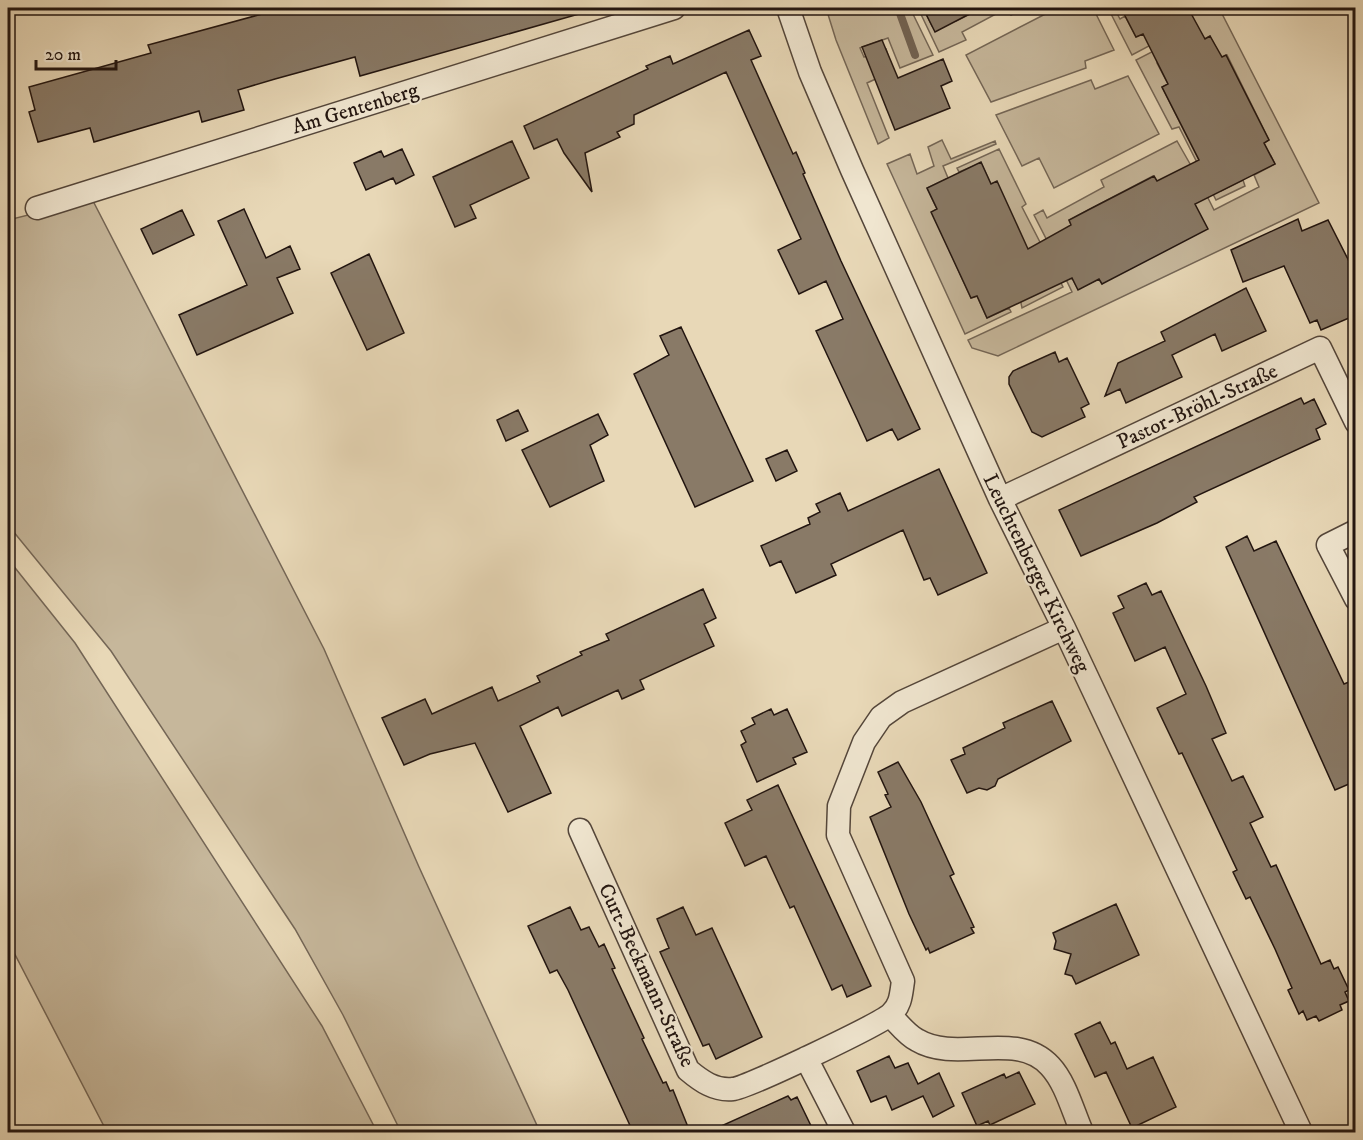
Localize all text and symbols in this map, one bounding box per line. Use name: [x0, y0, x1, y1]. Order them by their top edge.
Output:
scale bar: [36, 33, 116, 71]
text: 20 m: [45, 44, 81, 66]
street label: Am Gentenberg: [289, 77, 422, 141]
street label: Pastor-Bröhl-Straße: [1113, 358, 1282, 455]
street label: Leuchtenberger Kirchweg: [977, 470, 1096, 678]
street label: Curt-Beckmann-Straße: [592, 879, 700, 1072]

